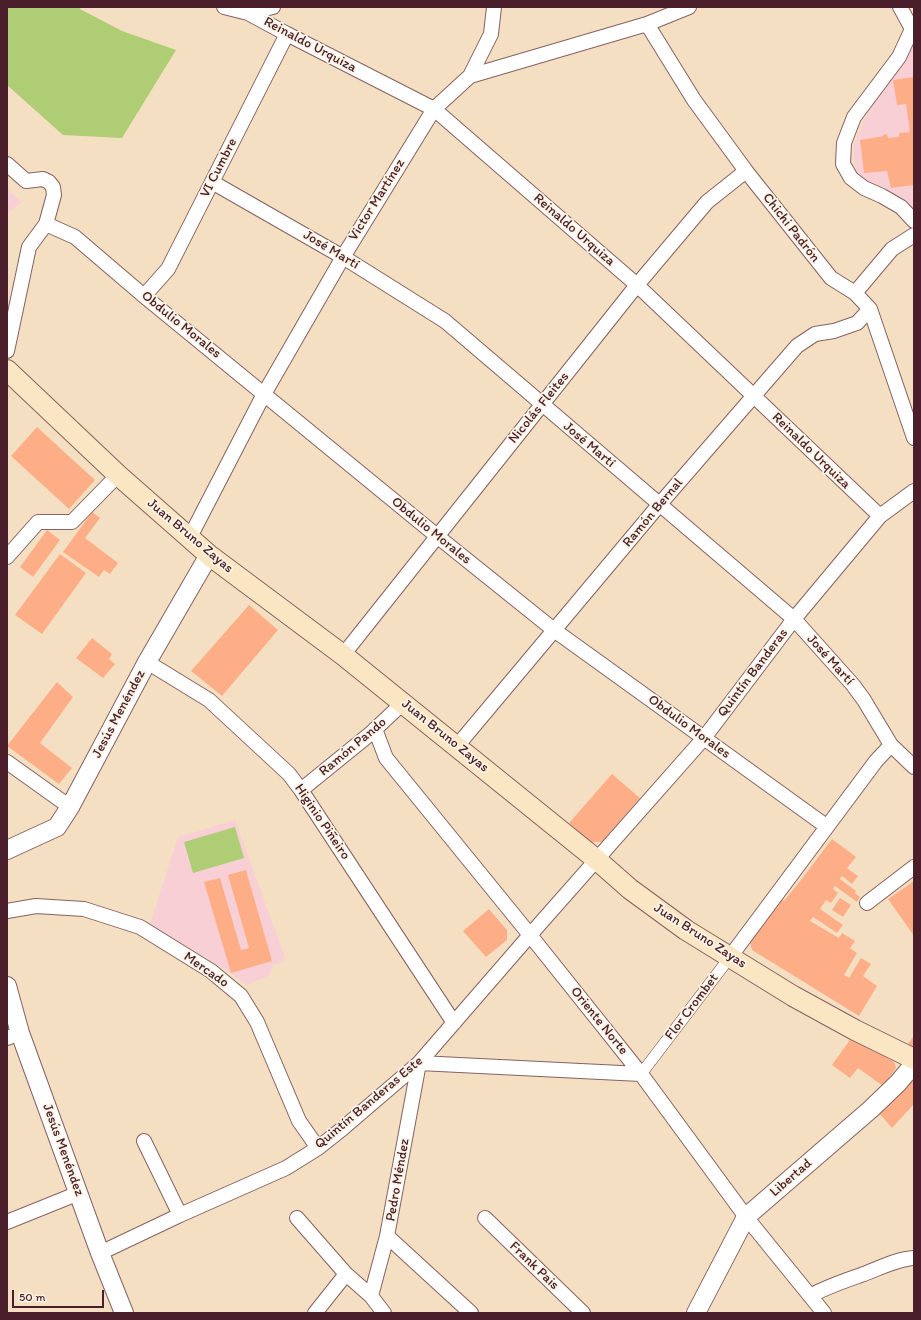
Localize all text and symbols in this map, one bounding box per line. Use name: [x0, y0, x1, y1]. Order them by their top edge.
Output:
street label: Reinaldo Urquiza: [261, 13, 359, 77]
street label: VI Cumbre: [197, 135, 241, 201]
street label: Victor Martínez: [345, 156, 409, 244]
street label: Reinaldo Urquiza: [530, 190, 618, 270]
street label: Chichi Padrón: [759, 190, 823, 266]
street label: José Martí: [300, 227, 362, 273]
street label: Obdulio Morales: [138, 288, 224, 362]
street label: Nicolás Fleites: [505, 369, 573, 447]
street label: Reinaldo Urquiza: [768, 409, 854, 493]
street label: José Martí: [560, 418, 618, 472]
street label: Ramón Bernal: [619, 475, 687, 551]
street label: Obdulio Morales: [388, 494, 474, 568]
street label: Juan Bruno Zayas: [143, 495, 237, 577]
street label: Quintín Banderas: [714, 625, 792, 721]
street label: José Martí: [803, 631, 857, 689]
street label: Jesús Menéndez: [89, 667, 149, 761]
street label: Obdulio Morales: [644, 691, 734, 763]
street label: Juan Bruno Zayas: [398, 696, 492, 776]
street label: Ramón Pando: [316, 714, 390, 780]
street label: Higinio Piñeiro: [290, 781, 354, 863]
street label: Juan Bruno Zayas: [650, 900, 750, 972]
street label: Mercado: [180, 948, 232, 992]
street label: Flor Crombet: [662, 970, 722, 1044]
street label: Oriente Norte: [566, 984, 632, 1058]
street label: Quintín Banderas Este: [312, 1053, 426, 1153]
street label: Jesús Menéndez: [38, 1101, 88, 1199]
street label: Pedro Méndez: [382, 1137, 414, 1223]
street label: Libertad: [767, 1155, 815, 1201]
street label: Frank Pais: [506, 1238, 562, 1294]
scale bar: [14, 1282, 106, 1308]
text: 50 m: [19, 1290, 45, 1304]

